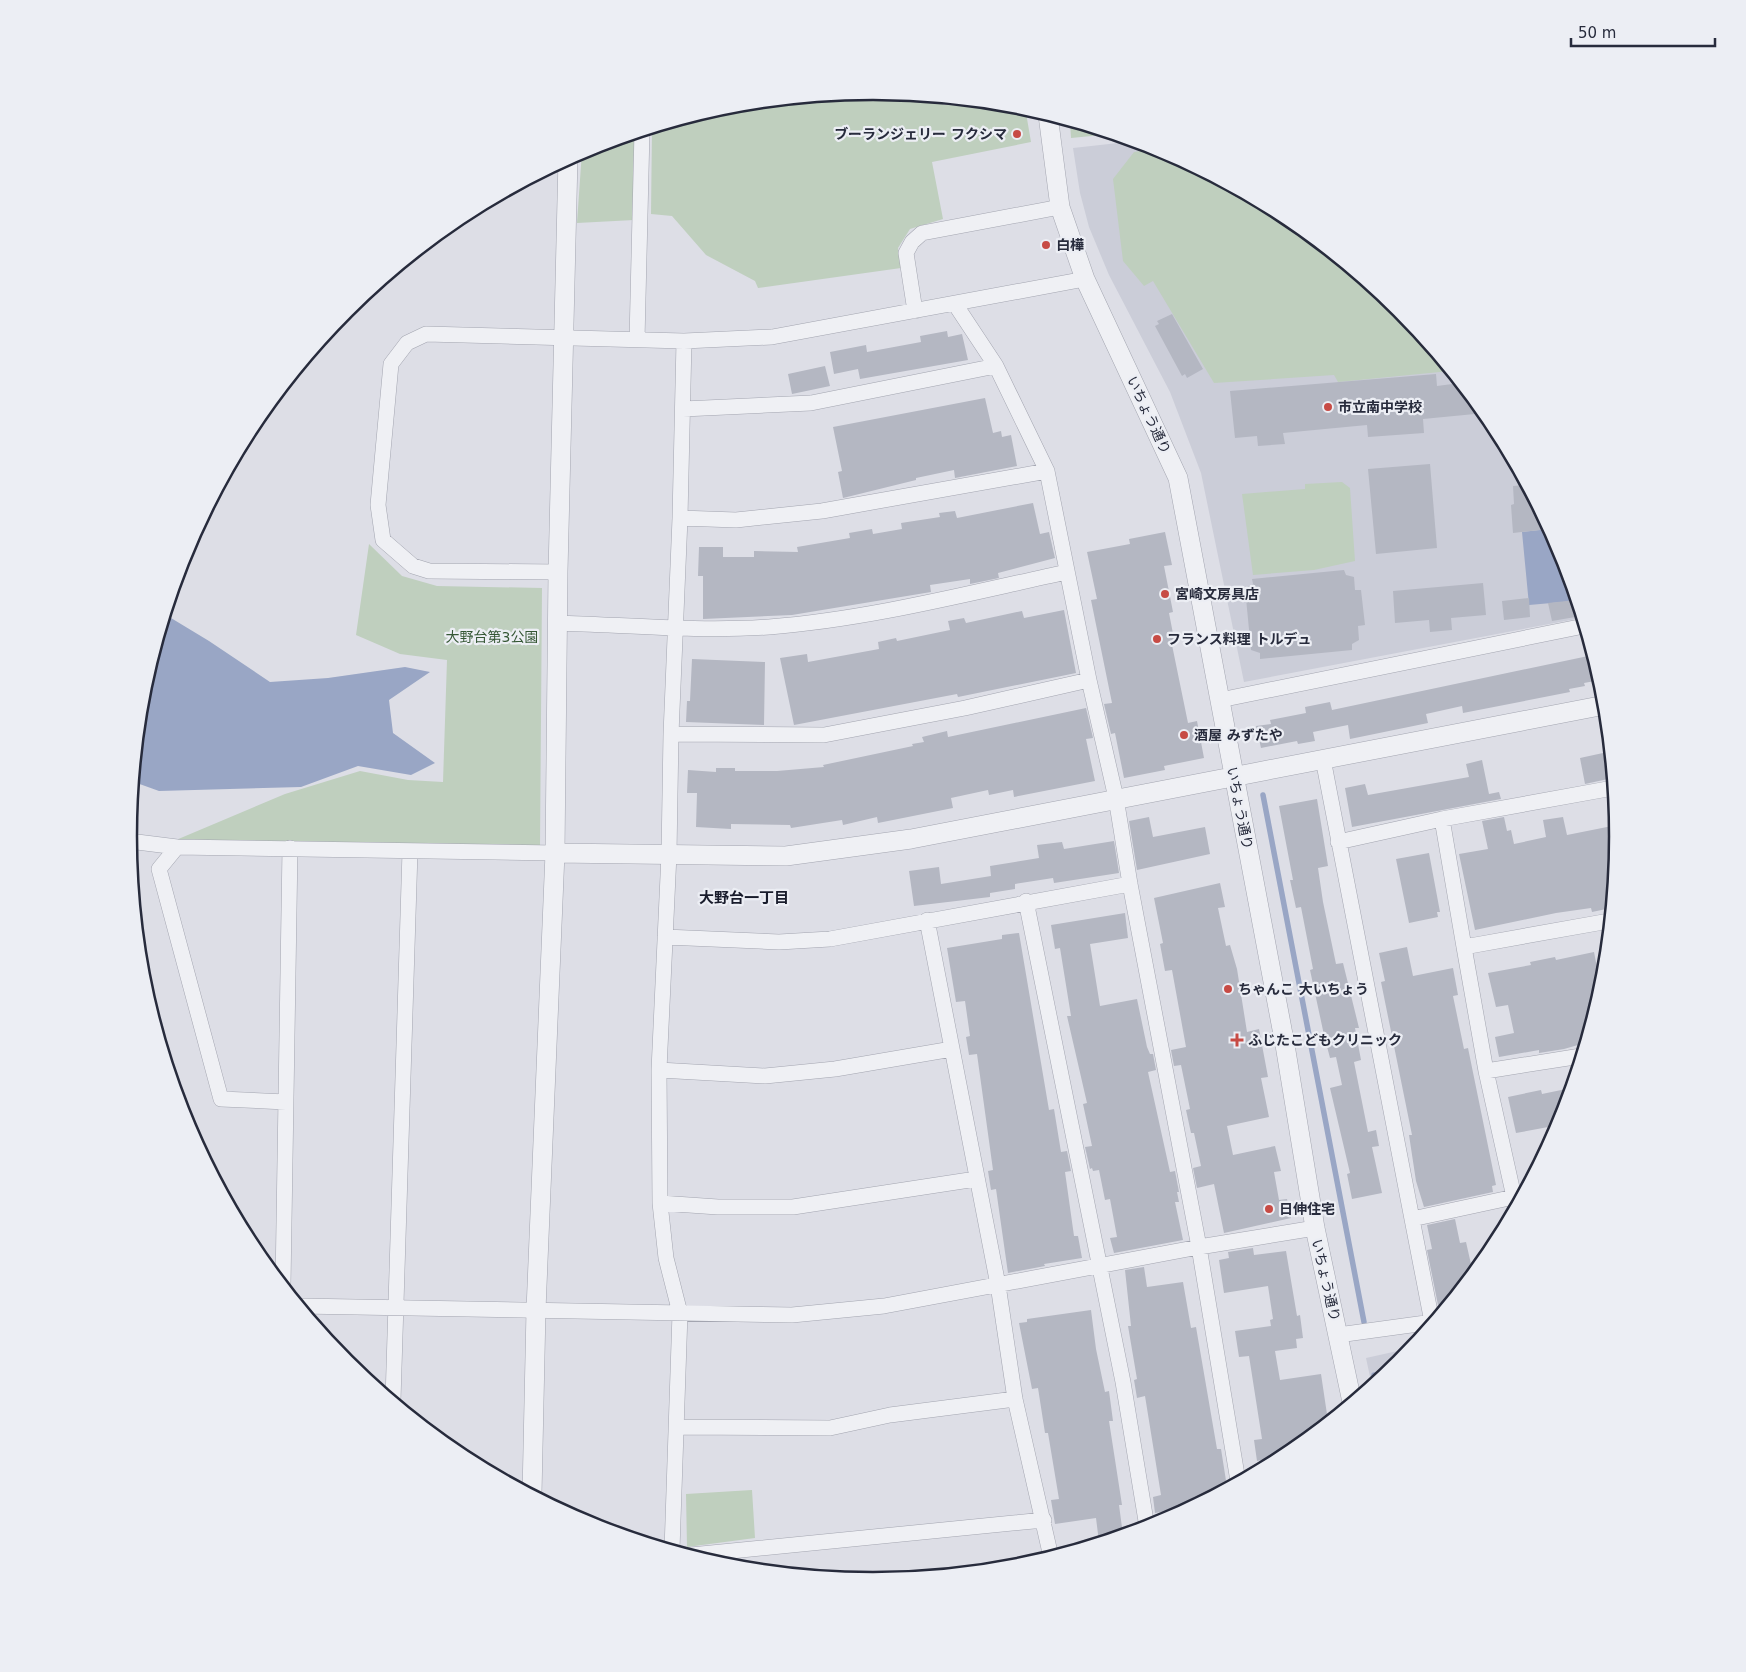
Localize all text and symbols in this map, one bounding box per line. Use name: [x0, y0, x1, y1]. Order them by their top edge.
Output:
scale bar: [1571, 15, 1715, 47]
text: 50 m: [1578, 24, 1616, 42]
place label: ブーランジェリー フクシマ: [834, 126, 1007, 142]
marker: ブーランジェリー フクシマ: [1011, 128, 1023, 140]
place label: 白樺: [1056, 237, 1084, 253]
marker: 白樺: [1040, 239, 1052, 251]
street label: いちょう通り: [1124, 374, 1174, 456]
place label: 市立南中学校: [1338, 399, 1422, 415]
marker: 市立南中学校: [1322, 401, 1334, 413]
place label: 宮崎文房具店: [1175, 586, 1259, 602]
marker: 宮崎文房具店: [1159, 588, 1171, 600]
park label: 大野台第3公園: [446, 629, 538, 645]
place label: フランス料理 トルデュ: [1167, 631, 1312, 647]
marker: フランス料理 トルデュ: [1151, 633, 1163, 645]
place label: 酒屋 みずたや: [1194, 727, 1283, 743]
marker: 酒屋 みずたや: [1178, 729, 1190, 741]
street label: いちょう通り: [1224, 765, 1256, 851]
district label: 大野台一丁目: [699, 889, 789, 907]
place label: ちゃんこ 大いちょう: [1238, 981, 1369, 997]
marker: ちゃんこ 大いちょう: [1222, 983, 1234, 995]
place label: ふじたこどもクリニック: [1248, 1032, 1402, 1048]
marker: ふじたこどもクリニック: [1230, 1033, 1244, 1047]
place label: 日伸住宅: [1279, 1201, 1335, 1217]
marker: 日伸住宅: [1263, 1203, 1275, 1215]
street label: いちょう通り: [1309, 1237, 1343, 1323]

